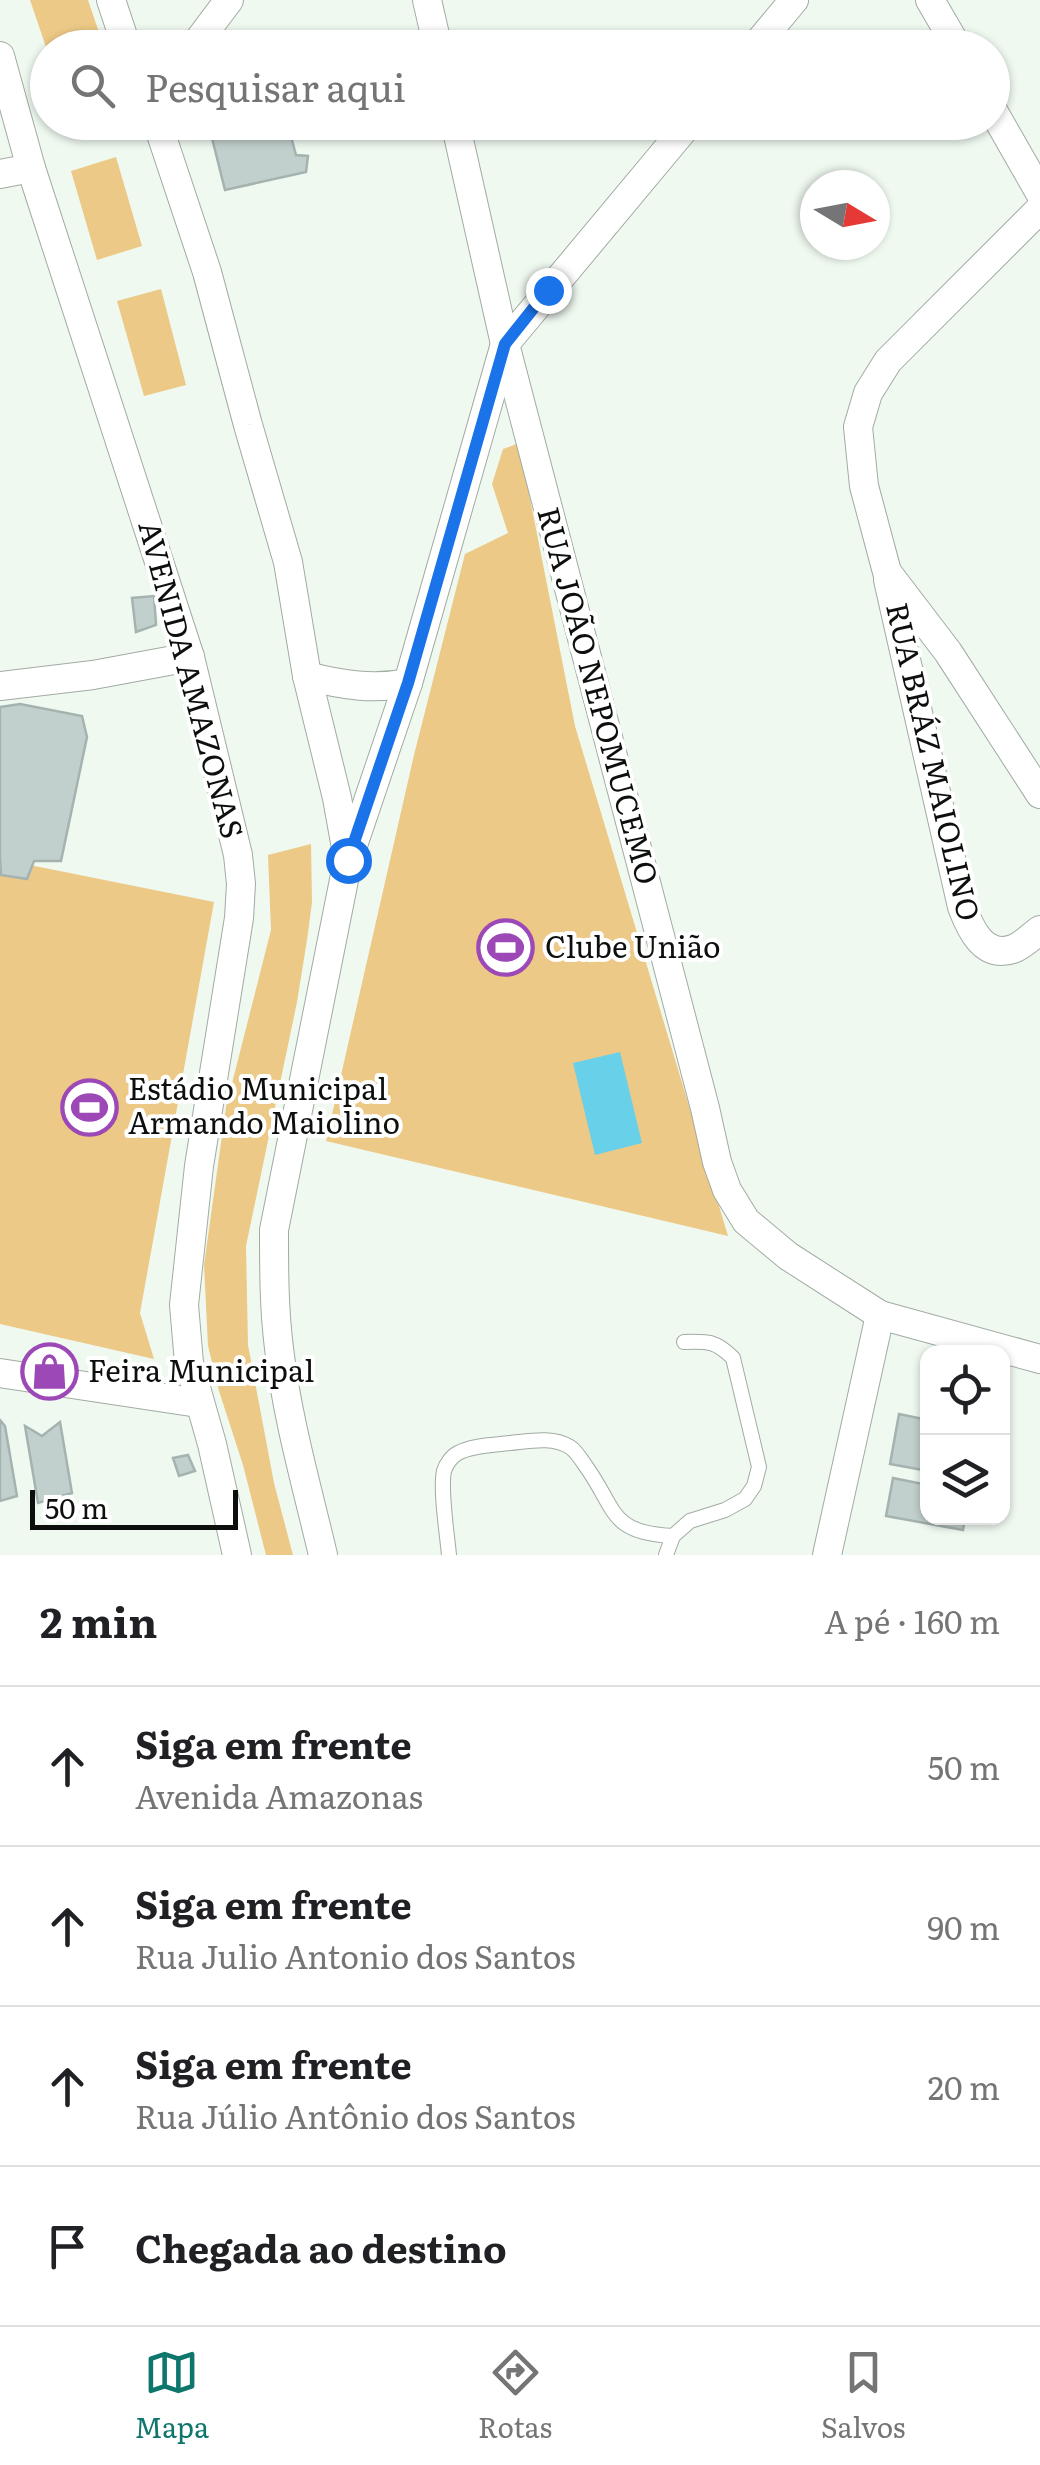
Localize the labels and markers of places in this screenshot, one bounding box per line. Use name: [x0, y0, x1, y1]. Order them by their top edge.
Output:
sports icon: Clube União: [476, 918, 536, 978]
place label: Clube União: [545, 923, 721, 967]
place label: Estádio Municipal Armando Maiolino: [128, 1065, 400, 1143]
sports icon: Estádio Municipal Armando Maiolino: [59, 1077, 119, 1137]
shop icon: Feira Municipal: [19, 1342, 79, 1402]
place label: Feira Municipal: [88, 1347, 314, 1391]

